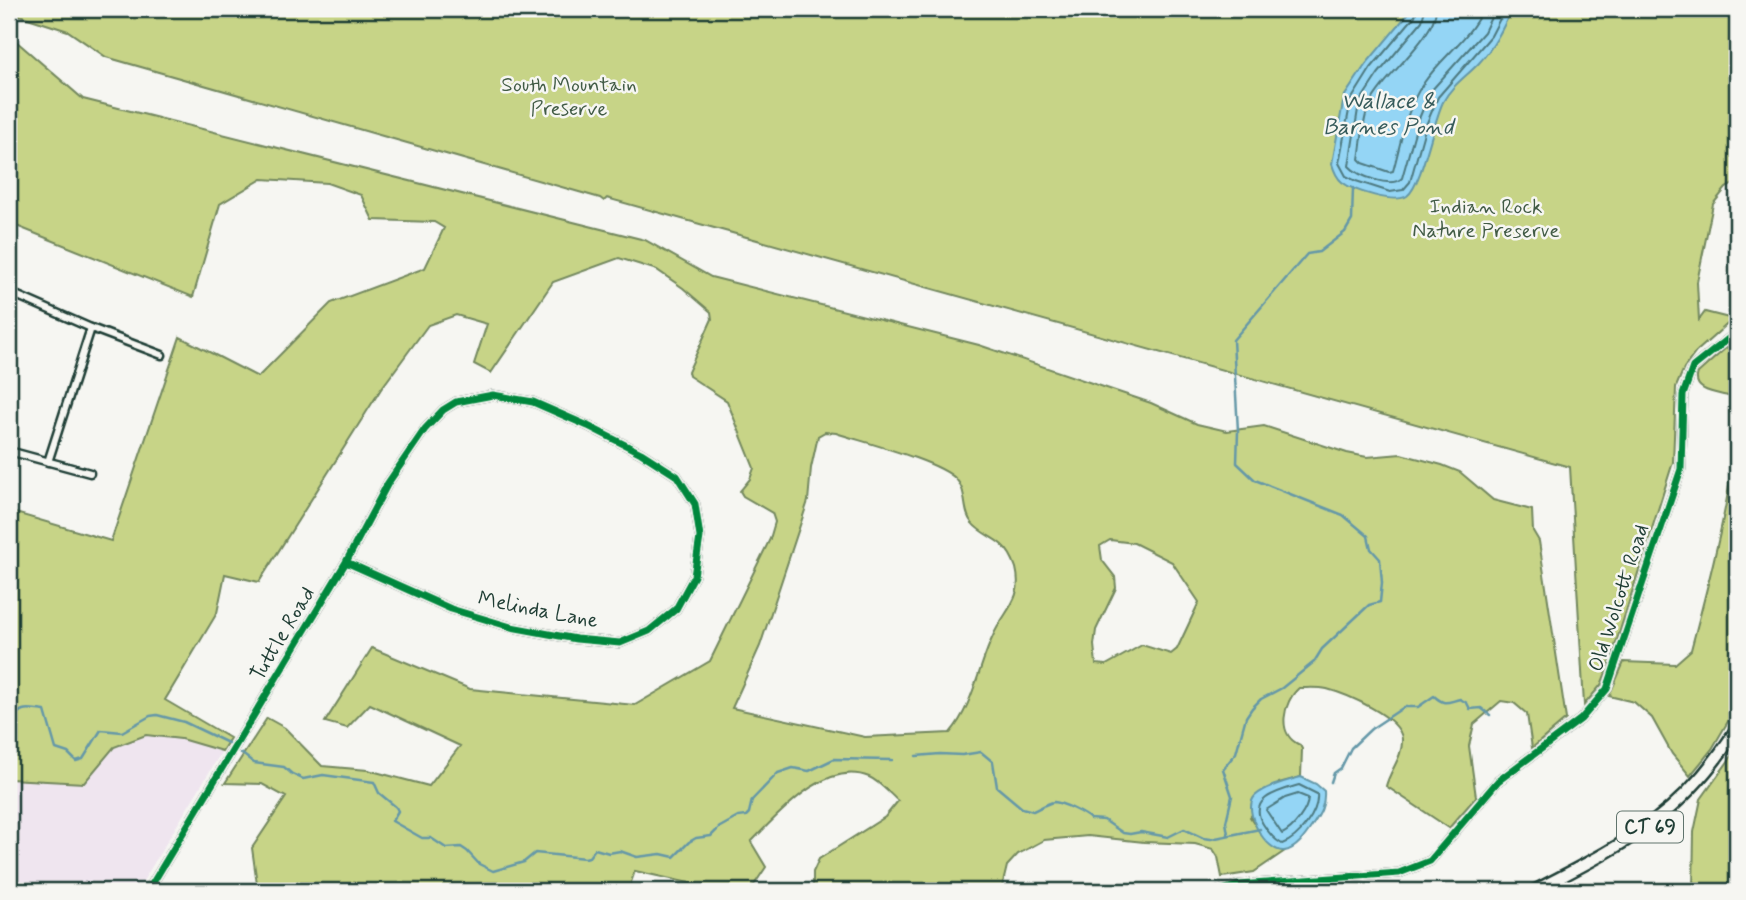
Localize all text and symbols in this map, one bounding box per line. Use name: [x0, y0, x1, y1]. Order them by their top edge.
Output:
park label: South Mountain Preserve: [501, 71, 637, 123]
water label: Wallace & Barnes Pond: [1323, 87, 1456, 143]
park label: Indian Rock Nature Preserve: [1412, 193, 1560, 245]
street label: Old Wolcott Road: [1582, 521, 1656, 675]
street label: Tuttle Road: [244, 582, 322, 686]
street label: Melinda Lane: [476, 585, 601, 635]
road number: CT 69: [1617, 812, 1683, 842]

